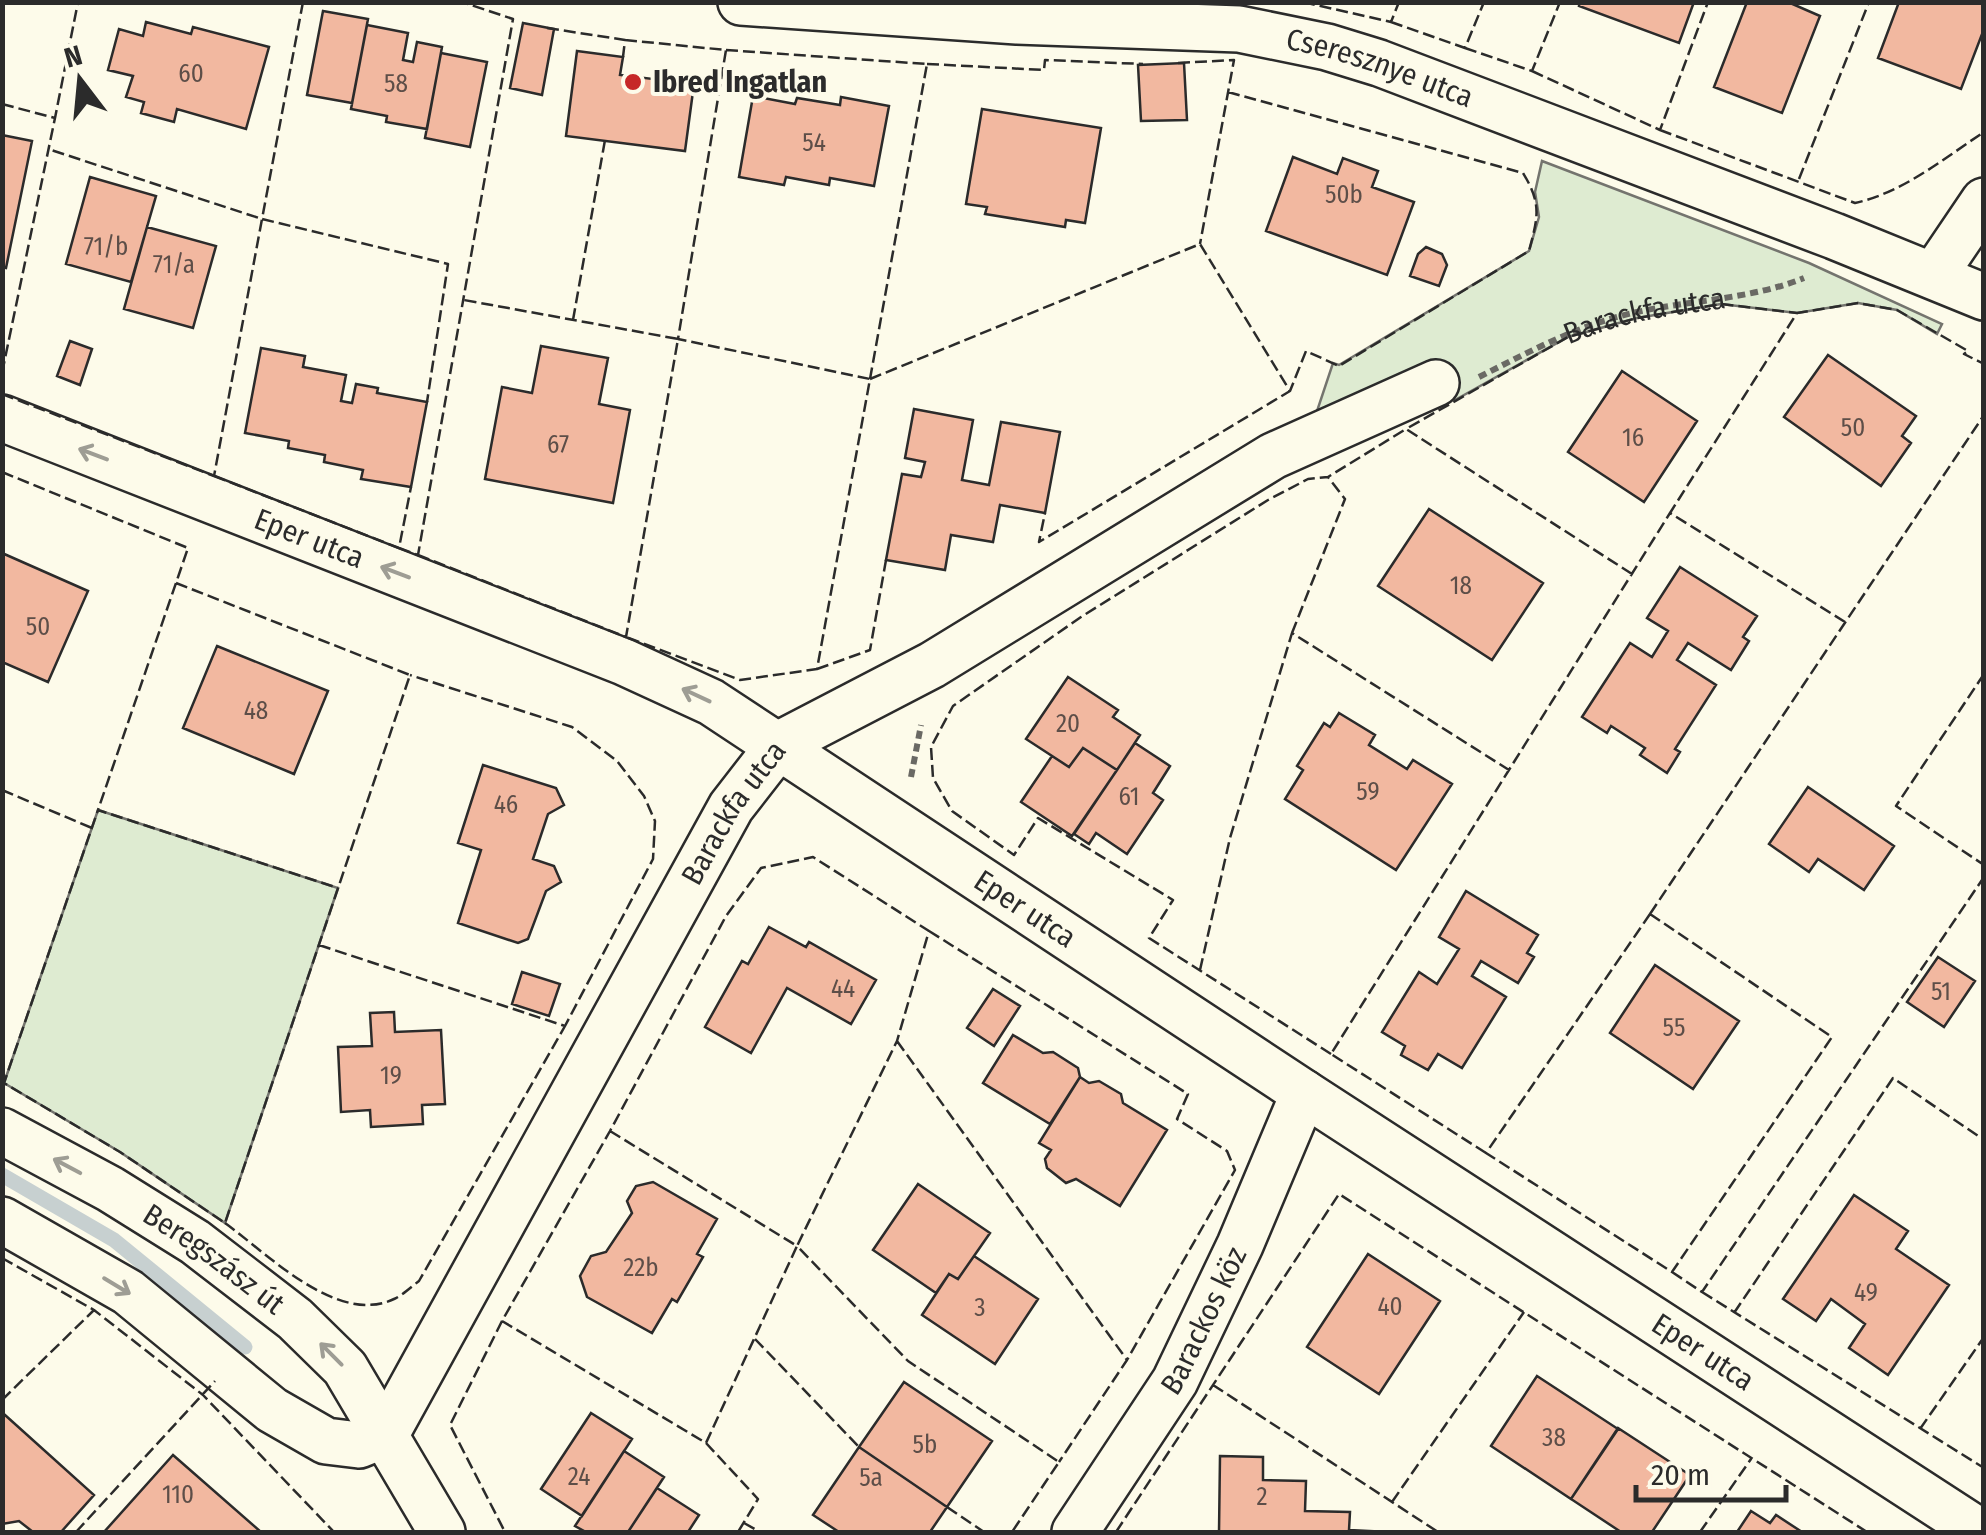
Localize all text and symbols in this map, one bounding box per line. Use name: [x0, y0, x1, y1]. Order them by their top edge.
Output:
street label: Cseresznye utca: [1283, 21, 1478, 115]
north arrow: [30, 30, 130, 130]
text: N: [61, 38, 86, 75]
house number: 60: [178, 59, 204, 89]
place label: Ibred Ingatlan: [653, 64, 827, 100]
house number: 58: [384, 69, 408, 99]
marker: Ibred Ingatlan: [622, 71, 644, 93]
house number: 54: [802, 128, 826, 158]
house number: 50b: [1325, 180, 1363, 210]
house number: 71/b: [84, 232, 128, 262]
house number: 71/a: [153, 250, 195, 280]
street label: Barackfa utca: [1558, 280, 1728, 352]
house number: 50: [1841, 413, 1865, 443]
house number: 16: [1622, 423, 1644, 453]
house number: 67: [547, 430, 569, 460]
one-way arrow: [78, 443, 108, 461]
street label: Eper utca: [249, 501, 369, 576]
one-way arrow: [380, 562, 411, 580]
house number: 18: [1450, 571, 1472, 601]
house number: 50: [26, 612, 50, 642]
one-way arrow: [681, 685, 712, 703]
house number: 48: [244, 696, 268, 726]
house number: 20: [1056, 709, 1080, 739]
street label: Barackfa utca: [674, 734, 794, 891]
house number: 59: [1356, 777, 1380, 807]
house number: 61: [1118, 782, 1140, 812]
house number: 46: [494, 790, 518, 820]
street label: Eper utca: [967, 863, 1083, 956]
house number: 44: [831, 974, 855, 1004]
house number: 51: [1931, 977, 1951, 1007]
house number: 55: [1663, 1013, 1685, 1043]
house number: 19: [380, 1061, 402, 1091]
one-way arrow: [53, 1156, 83, 1176]
street label: Beregszász út: [137, 1196, 292, 1322]
street label: Barackos köz: [1153, 1241, 1254, 1401]
house number: 22b: [623, 1253, 659, 1283]
one-way arrow: [102, 1276, 131, 1296]
house number: 49: [1854, 1278, 1878, 1308]
house number: 40: [1377, 1292, 1403, 1322]
house number: 3: [974, 1293, 986, 1323]
street label: Eper utca: [1645, 1306, 1761, 1398]
one-way arrow: [319, 1342, 343, 1366]
house number: 38: [1542, 1423, 1566, 1453]
house number: 5b: [913, 1430, 937, 1460]
scale bar: [1636, 1440, 1786, 1502]
text: 20 m: [1651, 1457, 1710, 1493]
house number: 24: [568, 1462, 590, 1492]
house number: 5a: [859, 1463, 883, 1493]
house number: 110: [162, 1480, 194, 1510]
house number: 2: [1256, 1482, 1268, 1512]

